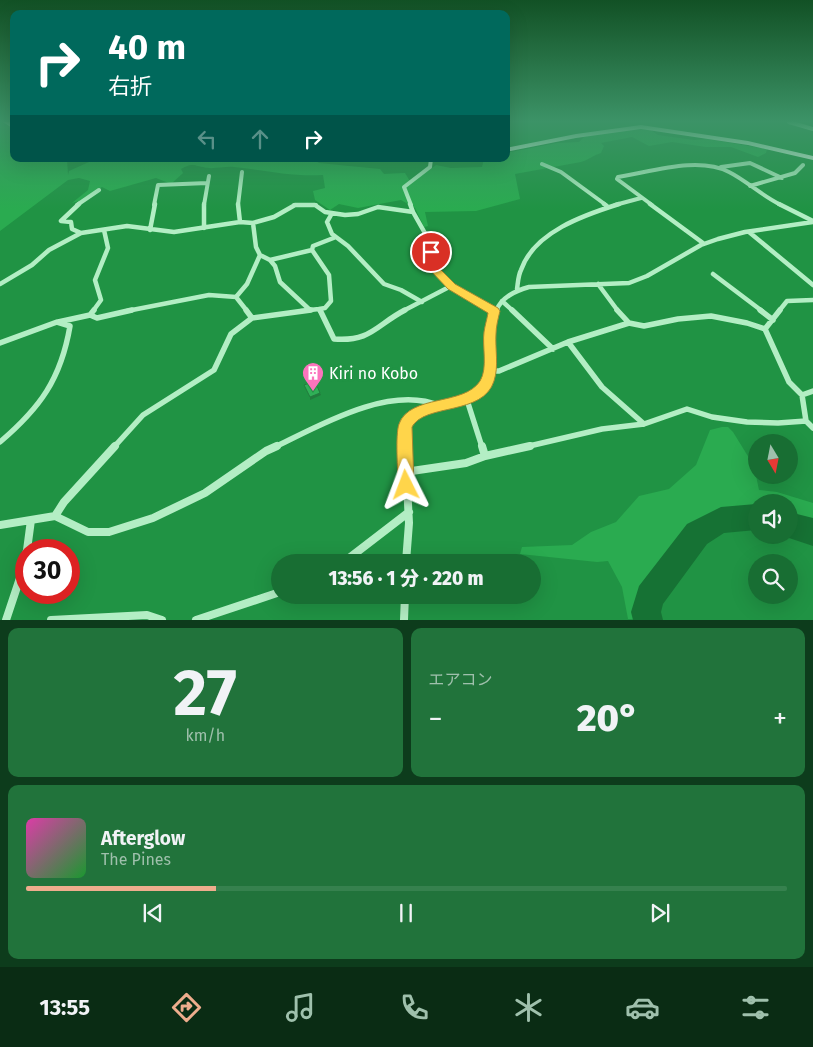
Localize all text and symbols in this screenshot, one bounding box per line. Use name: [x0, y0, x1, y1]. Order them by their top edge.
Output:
text: 40 m: [108, 26, 186, 68]
icon: right: [25, 30, 90, 95]
text: 右折: [108, 73, 152, 100]
icon: left: [193, 125, 221, 153]
icon: ahead: [246, 125, 274, 153]
icon: right: [299, 125, 327, 153]
pin: [410, 231, 452, 273]
icon: arrive: [417, 238, 445, 266]
building icon: Kiri no Kobo: [301, 361, 325, 392]
place label: Kiri no Kobo: [329, 364, 418, 383]
north arrow: [748, 434, 798, 484]
map controls: [748, 434, 798, 604]
position arrow: [379, 458, 431, 510]
button: sound: [748, 494, 798, 544]
speed limit sign: 30: [15, 539, 80, 604]
button: search: [748, 554, 798, 604]
text: 13:56 · 1 分 · 220 m: [328, 567, 484, 590]
text: 27: [174, 654, 237, 732]
text: エアコン: [429, 670, 493, 689]
text: 20°: [577, 695, 639, 741]
text: −: [429, 702, 443, 735]
text: +: [773, 702, 787, 735]
text: km/h: [185, 726, 225, 745]
text: Afterglow: [101, 827, 185, 850]
text: The Pines: [101, 850, 171, 869]
icon: previous: [139, 899, 167, 927]
icon: pause: [392, 899, 420, 927]
icon: next: [646, 899, 674, 927]
icon: directions: [169, 990, 204, 1025]
icon: music: [283, 990, 318, 1025]
icon: phone: [397, 990, 432, 1025]
icon: climate: [511, 990, 546, 1025]
icon: car: [625, 990, 660, 1025]
icon: filters: [738, 990, 773, 1025]
text: 13:55: [39, 994, 90, 1021]

